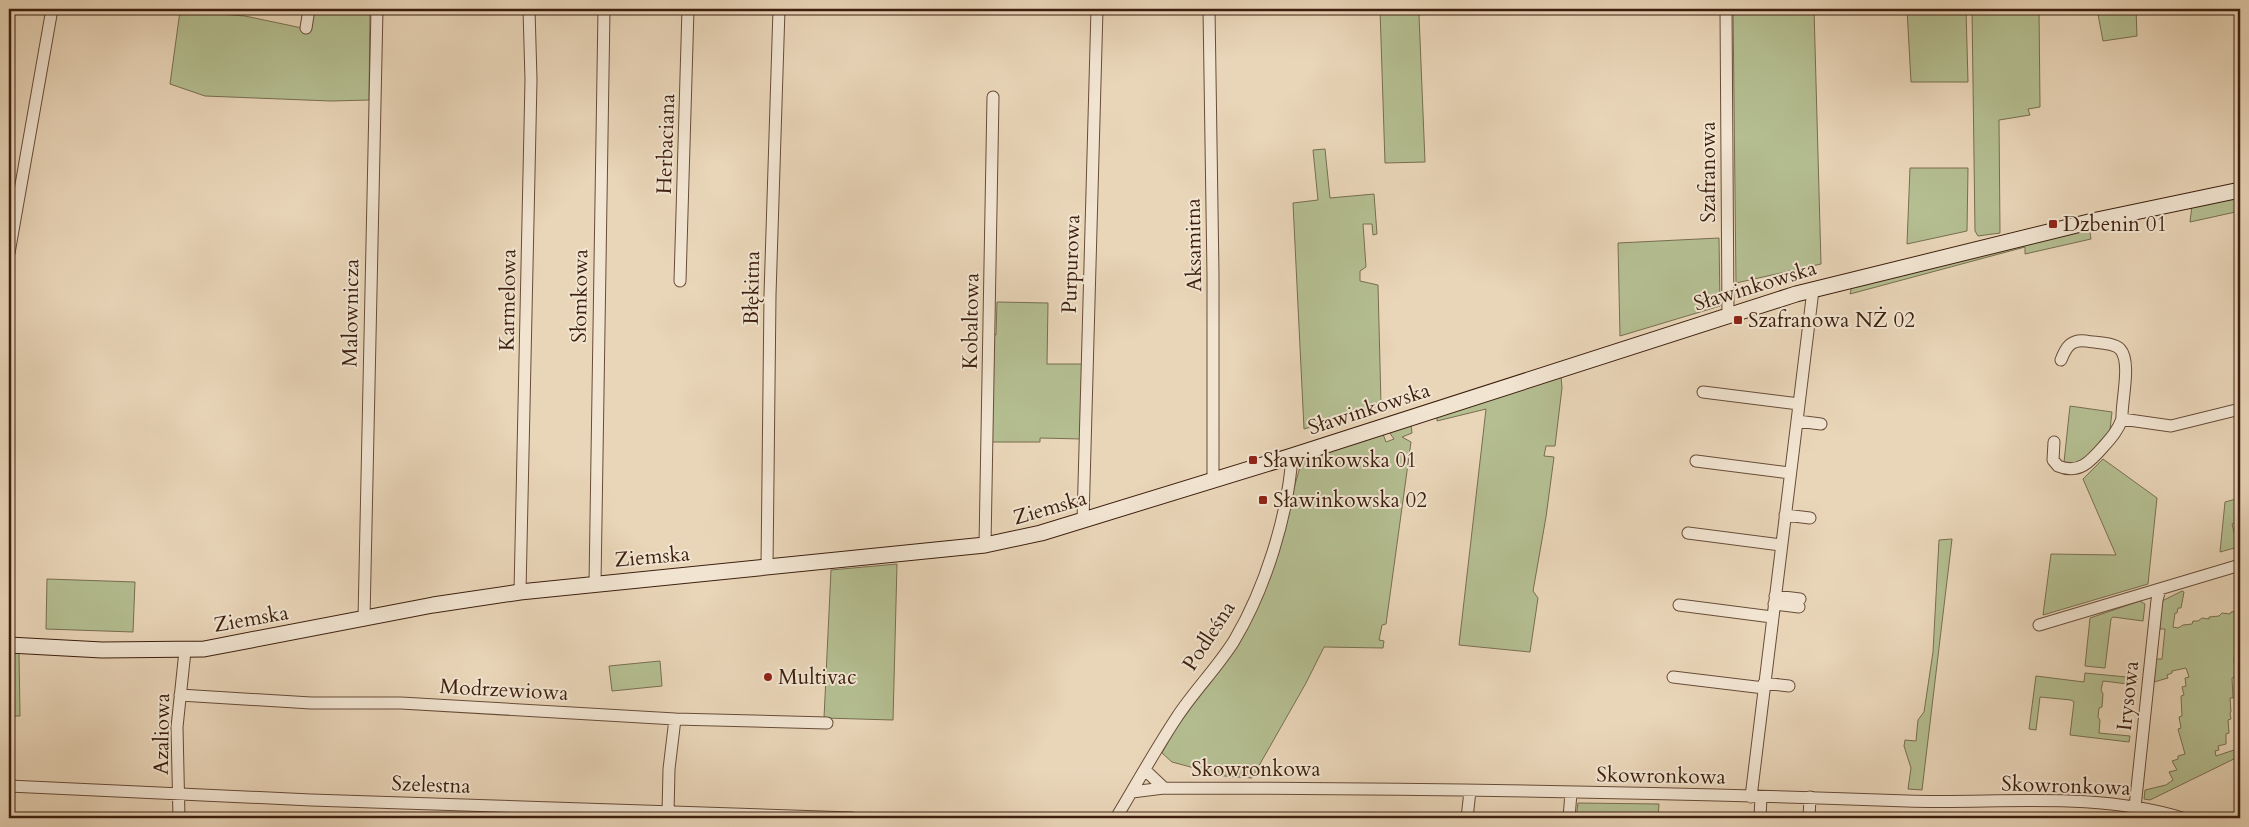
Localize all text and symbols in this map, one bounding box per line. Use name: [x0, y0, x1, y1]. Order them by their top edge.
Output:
street label: Herbaciana: [650, 93, 682, 195]
street label: Szafranowa: [1694, 121, 1723, 223]
street label: Aksamitna: [1179, 198, 1209, 292]
place label: Dzbenin 01: [2063, 210, 2167, 239]
street label: Purpurowa: [1055, 214, 1087, 314]
marker: Dzbenin 01: [2047, 218, 2059, 230]
street label: Karmelowa: [493, 249, 523, 351]
street label: Słomkowa: [565, 249, 595, 343]
street label: Błękitna: [737, 251, 767, 325]
street label: Sławinkowska: [1690, 254, 1820, 318]
street label: Malownicza: [336, 259, 366, 367]
street label: Kobaltowa: [956, 272, 986, 370]
place label: Szafranowa NŻ 02: [1748, 306, 1915, 335]
marker: Szafranowa NŻ 02: [1732, 314, 1744, 326]
street label: Sławinkowska: [1304, 376, 1434, 442]
place label: Sławinkowska 01: [1263, 446, 1417, 475]
marker: Sławinkowska 01: [1247, 454, 1259, 466]
street label: Ziemska: [1010, 484, 1090, 532]
place label: Sławinkowska 02: [1273, 486, 1427, 515]
marker: Sławinkowska 02: [1257, 494, 1269, 506]
street label: Ziemska: [613, 539, 691, 575]
street label: Podleśna: [1176, 595, 1242, 677]
street label: Ziemska: [211, 598, 291, 640]
street label: Irysowa: [2110, 660, 2146, 732]
place label: Multivac: [778, 663, 856, 692]
marker: Multivac: [762, 671, 774, 683]
street label: Modrzewiowa: [439, 672, 569, 708]
street label: Azaliowa: [147, 693, 177, 775]
street label: Skowronkowa: [1191, 755, 1321, 784]
street label: Skowronkowa: [1596, 760, 1726, 792]
street label: Szelestna: [391, 769, 471, 801]
street label: Skowronkowa: [2001, 769, 2131, 803]

